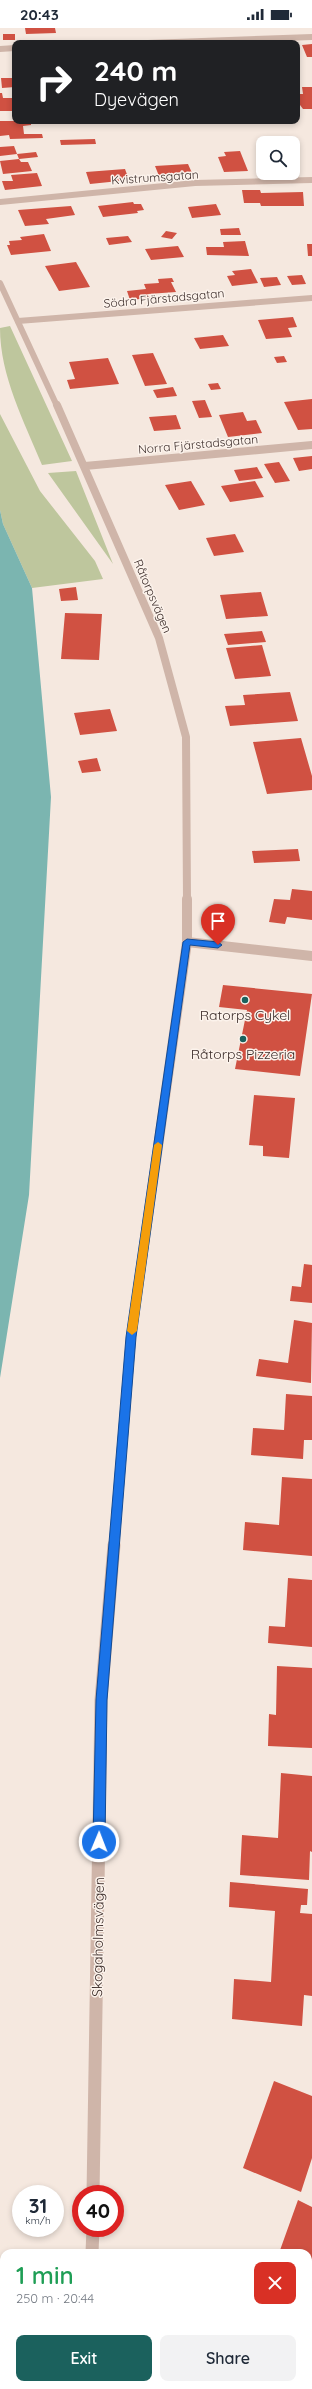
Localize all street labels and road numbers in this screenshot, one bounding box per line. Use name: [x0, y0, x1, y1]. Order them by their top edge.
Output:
street label: Kvistrumsgatan: [111, 166, 199, 188]
street label: Södra Fjärstadsgatan: [103, 285, 225, 311]
street label: Norra Fjärstadsgatan: [137, 431, 259, 457]
street label: Råtorpsvägen: [131, 557, 175, 635]
street label: Skogaholmsvägen: [88, 1877, 108, 1997]

